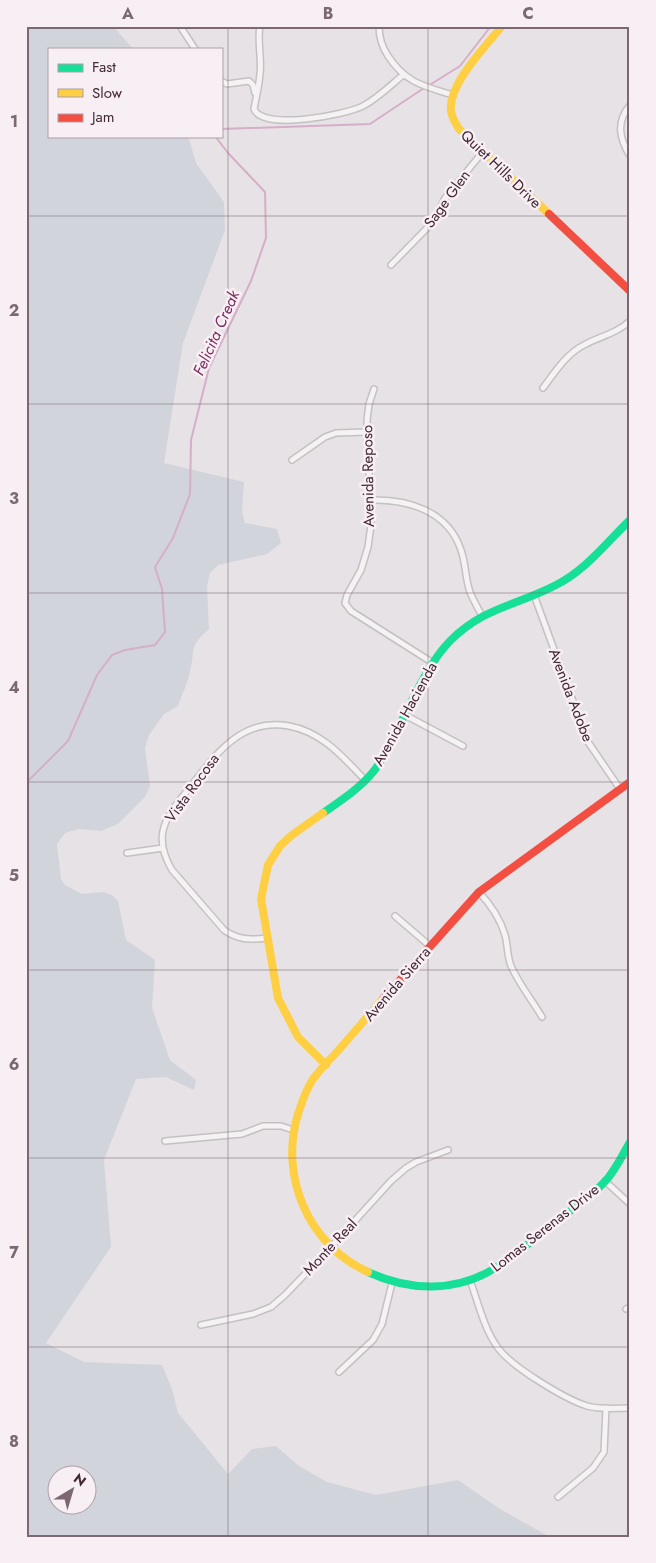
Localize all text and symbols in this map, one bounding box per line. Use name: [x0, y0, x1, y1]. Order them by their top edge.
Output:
text: A: [121, 2, 134, 25]
text: B: [323, 2, 333, 25]
text: C: [522, 2, 534, 25]
legend: [48, 48, 222, 138]
text: Fast: [92, 56, 116, 78]
text: Slow: [92, 82, 123, 104]
text: Jam: [90, 106, 115, 128]
text: 1: [10, 110, 18, 133]
street label: Quiet Hills Drive: [456, 125, 547, 214]
street label: Sage Glen: [418, 165, 476, 233]
water label: Felicita Creak: [187, 286, 246, 379]
text: 2: [9, 299, 19, 322]
street label: Avenida Reposo: [356, 425, 380, 527]
text: 3: [9, 487, 19, 510]
street label: Avenida Adobe: [543, 645, 599, 745]
street label: Avenida Hacienda: [367, 658, 443, 770]
text: 4: [8, 676, 20, 699]
street label: Vista Rocosa: [159, 749, 225, 827]
text: 5: [9, 864, 19, 887]
street label: Avenida Sierra: [358, 942, 436, 1026]
text: 6: [9, 1053, 19, 1076]
street label: Lomas Serenas Drive: [486, 1179, 604, 1277]
street label: Monte Real: [298, 1214, 362, 1280]
text: 7: [9, 1241, 19, 1264]
text: 8: [9, 1430, 19, 1453]
north arrow: [48, 1466, 98, 1516]
text: N: [69, 1468, 91, 1491]

